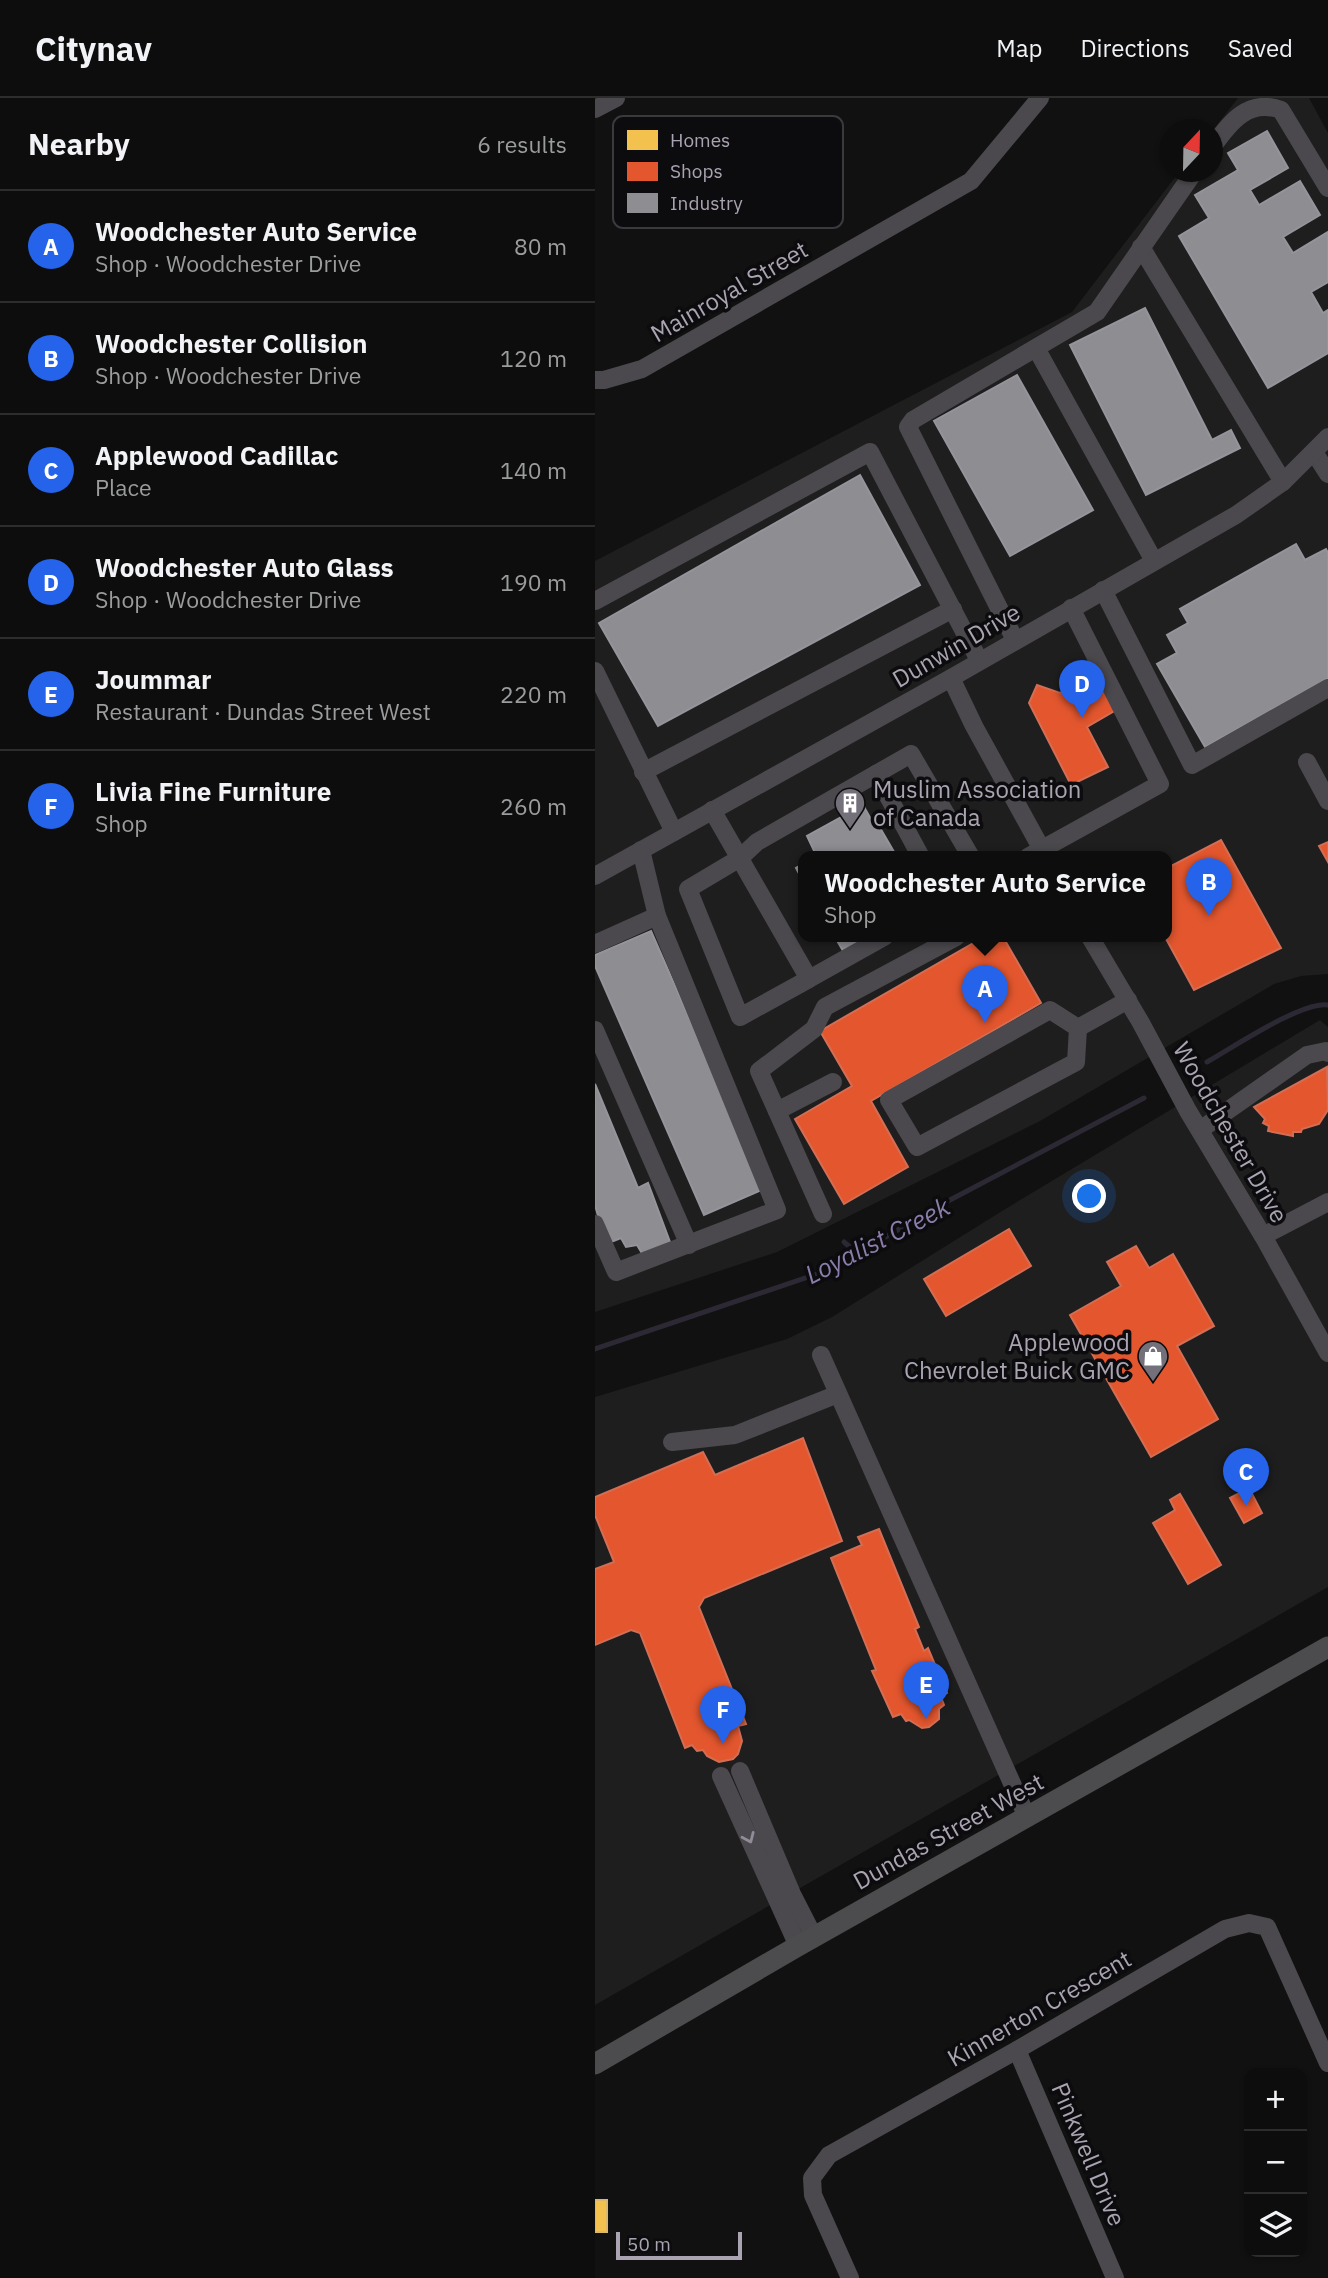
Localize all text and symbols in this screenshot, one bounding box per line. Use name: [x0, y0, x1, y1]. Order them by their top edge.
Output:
text: Citynav: [35, 27, 152, 70]
text: Map: [996, 32, 1042, 64]
text: Directions: [1080, 32, 1190, 64]
text: Saved: [1228, 32, 1293, 64]
legend: [613, 116, 843, 228]
north arrow: [1160, 119, 1223, 182]
text: Nearby: [28, 124, 130, 163]
text: Homes: [670, 128, 730, 152]
text: 6 results: [477, 129, 567, 159]
text: Shops: [670, 159, 723, 183]
text: Industry: [670, 191, 743, 215]
text: Woodchester Auto Service: [95, 214, 417, 248]
text: A: [43, 231, 59, 261]
text: 80 m: [514, 231, 567, 261]
street label: Mainroyal Street: [645, 233, 813, 349]
text: Shop · Woodchester Drive: [95, 248, 361, 278]
text: Woodchester Collision: [95, 326, 368, 360]
text: B: [43, 343, 59, 373]
text: 120 m: [500, 343, 567, 373]
text: Shop · Woodchester Drive: [95, 360, 361, 390]
text: Applewood Cadillac: [95, 438, 338, 472]
text: C: [44, 455, 58, 485]
text: 140 m: [500, 455, 567, 485]
text: Place: [95, 472, 152, 502]
text: Woodchester Auto Glass: [95, 550, 394, 584]
text: D: [43, 567, 59, 597]
text: 190 m: [500, 567, 567, 597]
text: Shop · Woodchester Drive: [95, 584, 361, 614]
street label: Dunwin Drive: [886, 595, 1026, 695]
pin: D: [1059, 660, 1105, 718]
text: Joummar: [95, 662, 211, 696]
text: E: [44, 679, 58, 709]
text: 220 m: [500, 679, 567, 709]
text: Restaurant · Dundas Street West: [95, 696, 431, 726]
place label: Muslim Association of Canada: [873, 773, 1081, 833]
text: Livia Fine Furniture: [95, 774, 331, 808]
building icon: Muslim Association of Canada: [833, 786, 867, 830]
text: F: [44, 791, 58, 821]
text: 260 m: [500, 791, 567, 821]
text: Shop: [95, 808, 148, 838]
popup: [798, 851, 1172, 942]
pin: B: [1186, 858, 1232, 916]
text: Woodchester Auto Service: [824, 865, 1146, 899]
text: Shop: [824, 899, 877, 929]
pin: A: [962, 965, 1008, 1023]
street label: Woodchester Drive: [1166, 1036, 1296, 1228]
your location: [1072, 1179, 1106, 1213]
water label: Loyalist Creek: [799, 1189, 956, 1291]
place label: Applewood Chevrolet Buick GMC: [904, 1326, 1130, 1386]
shop icon: Applewood Chevrolet Buick GMC: [1136, 1339, 1170, 1383]
pin: C: [1223, 1448, 1269, 1506]
pin: E: [903, 1661, 949, 1719]
pin: F: [700, 1686, 746, 1744]
street label: Dundas Street West: [847, 1765, 1049, 1897]
one-way arrow: [741, 1831, 755, 1843]
street label: Kinnerton Crescent: [941, 1942, 1137, 2074]
map controls: [1244, 2068, 1307, 2257]
button: +: [1244, 2068, 1307, 2131]
street label: Pinkwell Drive: [1044, 2078, 1134, 2230]
button: −: [1244, 2131, 1307, 2194]
button: layers: [1244, 2194, 1307, 2257]
scale bar: [616, 2229, 742, 2261]
text: 50 m: [627, 2232, 671, 2256]

